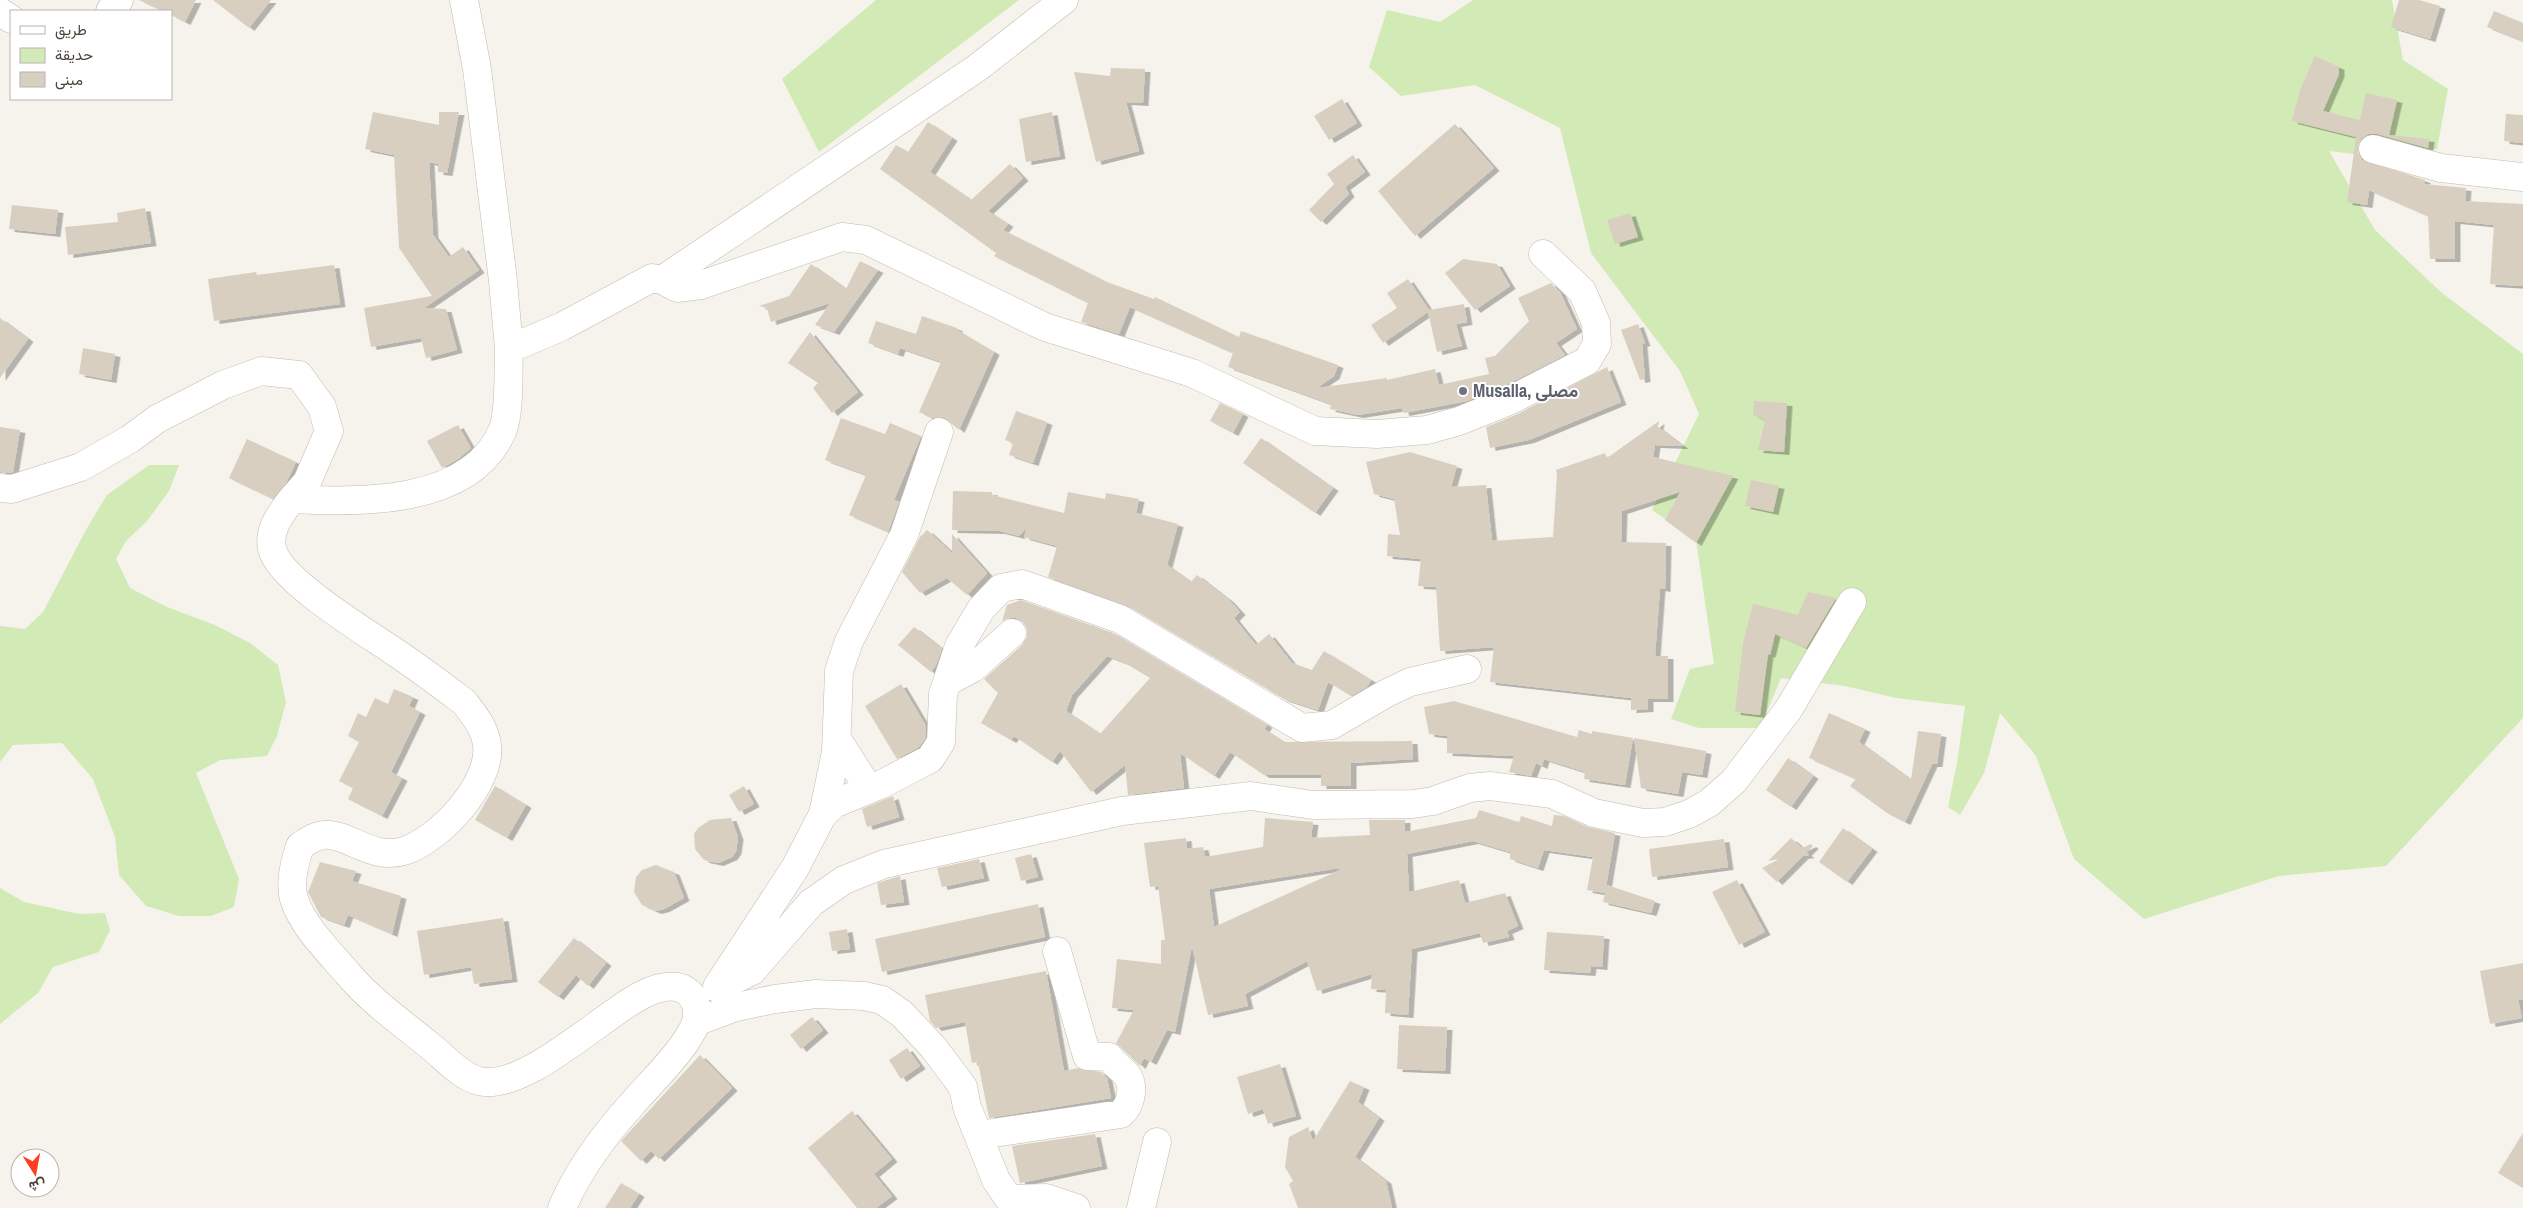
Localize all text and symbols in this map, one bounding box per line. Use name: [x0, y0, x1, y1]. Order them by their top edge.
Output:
legend: [10, 10, 172, 100]
text: طريق: [55, 19, 87, 40]
text: حديقة: [55, 44, 93, 65]
text: مبنى: [55, 69, 83, 90]
place label: Musalla, مصلى: [1473, 378, 1578, 403]
marker: Musalla, مصلى: [1457, 385, 1469, 397]
north arrow: [10, 1148, 60, 1198]
text: ش: [27, 1175, 47, 1196]

